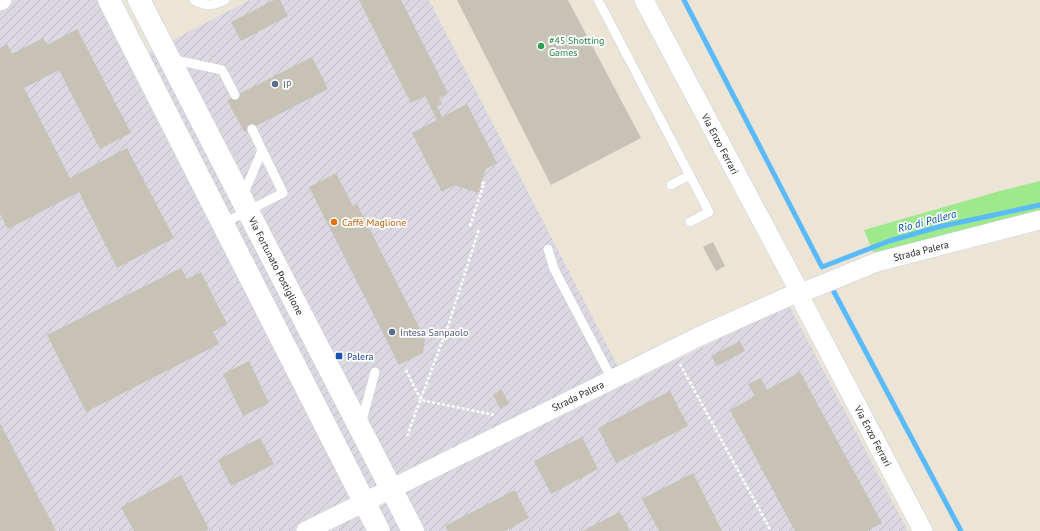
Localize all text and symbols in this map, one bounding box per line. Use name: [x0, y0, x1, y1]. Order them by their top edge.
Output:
place label: #45 Shotting Games: [549, 34, 604, 59]
marker: #45 Shotting Games: [536, 41, 546, 51]
place label: IP: [283, 78, 292, 91]
marker: IP: [270, 79, 280, 89]
street label: Via Enzo Ferrari: [698, 110, 742, 177]
water label: Rio di Pallera: [896, 206, 958, 236]
street label: Via Fortunato Postiglione: [245, 214, 306, 317]
place label: Caffè Maglione: [342, 216, 406, 229]
marker: Caffè Maglione: [329, 217, 339, 227]
street label: Strada Palera: [892, 238, 950, 264]
place label: Intesa Sanpaolo: [400, 326, 468, 339]
marker: Intesa Sanpaolo: [387, 327, 397, 337]
place label: Palera: [347, 350, 374, 363]
marker: Palera: [334, 351, 344, 361]
street label: Strada Palera: [550, 378, 606, 414]
street label: Via Enzo Ferrari: [851, 402, 895, 469]

